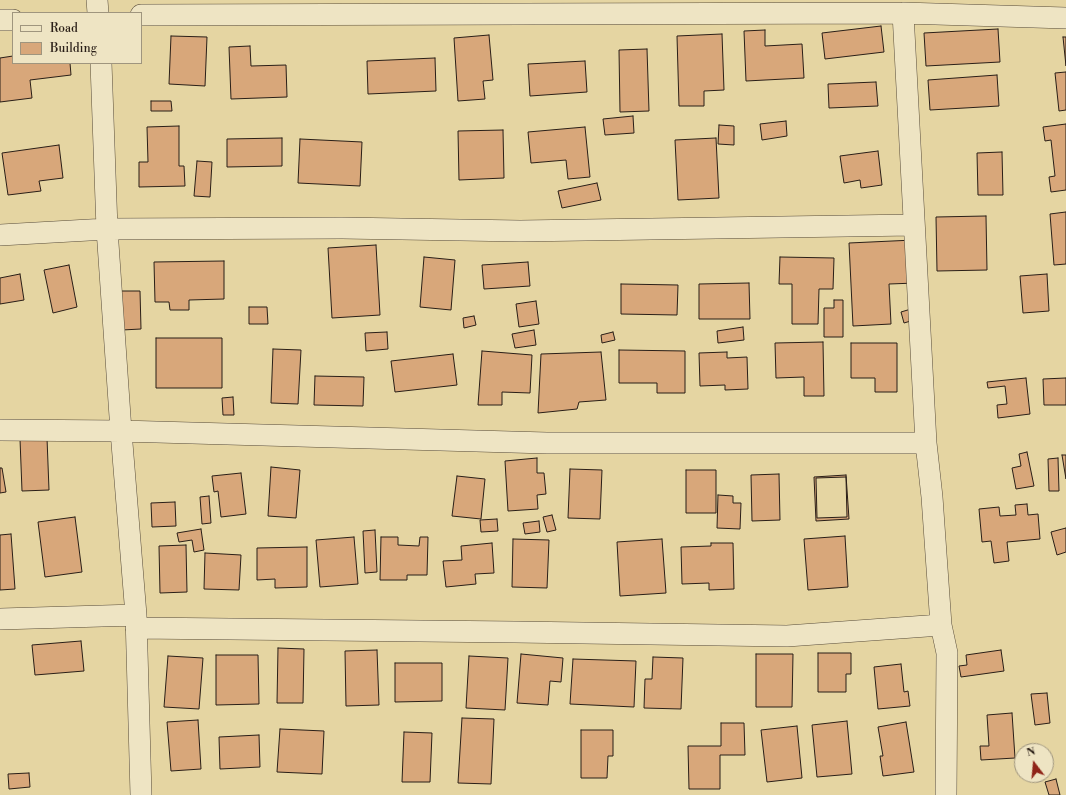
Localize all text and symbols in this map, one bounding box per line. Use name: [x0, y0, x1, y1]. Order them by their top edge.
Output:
legend: [12, 12, 142, 64]
text: Road: [50, 21, 78, 36]
text: Building: [50, 41, 97, 56]
north arrow: [1014, 743, 1054, 783]
text: N: [1025, 745, 1037, 760]

